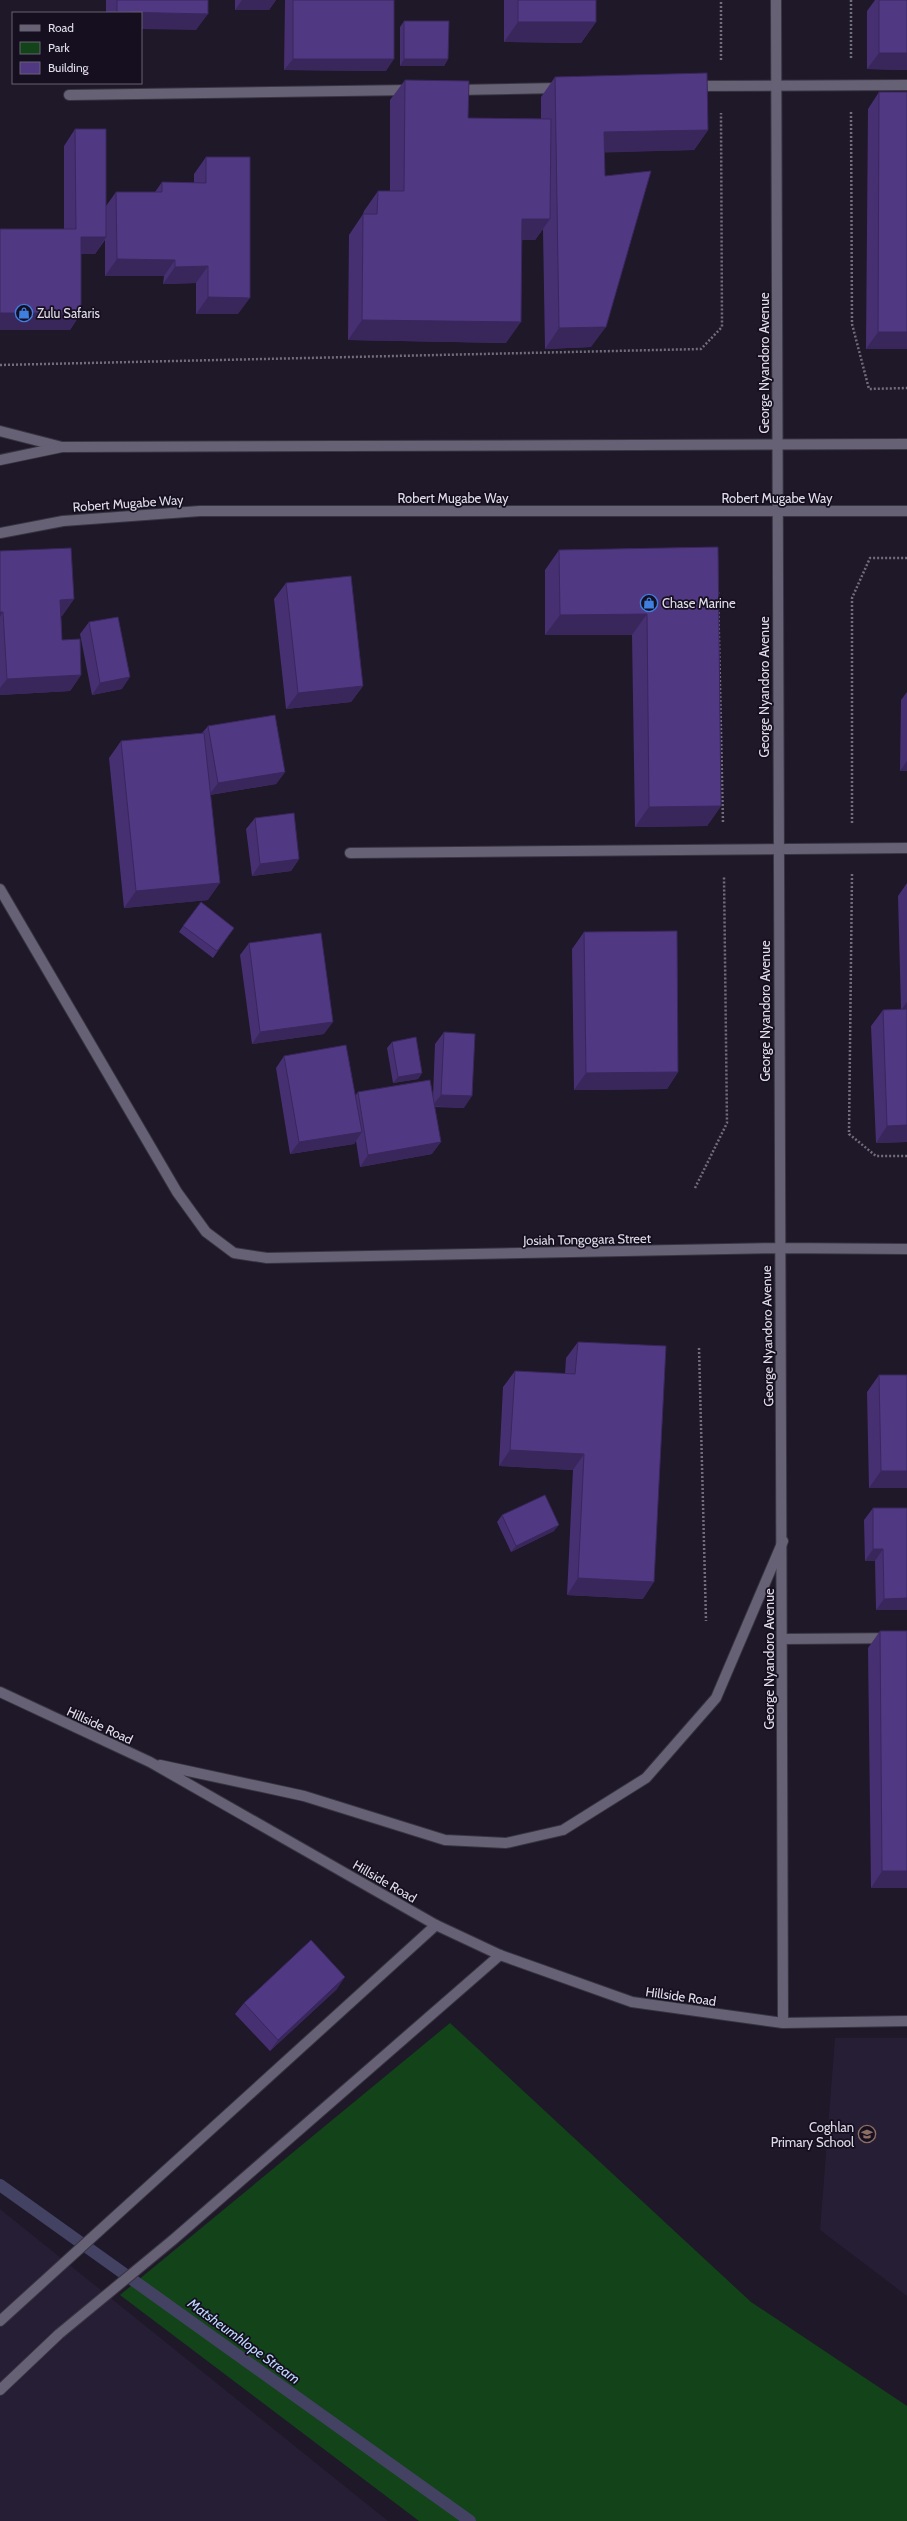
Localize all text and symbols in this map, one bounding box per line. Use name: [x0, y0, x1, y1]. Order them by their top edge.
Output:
legend: [12, 12, 142, 84]
text: Road: [48, 20, 74, 35]
text: Park: [48, 40, 70, 55]
text: Building: [48, 60, 90, 75]
street label: George Nyandoro Avenue: [756, 292, 772, 434]
shop icon: Zulu Safaris: [14, 303, 34, 323]
place label: Zulu Safaris: [37, 305, 100, 321]
street label: Robert Mugabe Way: [397, 490, 509, 506]
street label: Robert Mugabe Way: [721, 490, 833, 506]
street label: Robert Mugabe Way: [72, 491, 184, 515]
shop icon: Chase Marine: [639, 593, 659, 613]
place label: Chase Marine: [662, 595, 736, 611]
street label: George Nyandoro Avenue: [756, 616, 772, 758]
street label: George Nyandoro Avenue: [757, 940, 773, 1082]
street label: Josiah Tongogara Street: [522, 1230, 652, 1248]
street label: George Nyandoro Avenue: [758, 1265, 776, 1407]
street label: George Nyandoro Avenue: [761, 1588, 777, 1730]
street label: Hillside Road: [64, 1703, 136, 1747]
street label: Hillside Road: [350, 1856, 420, 1906]
street label: Hillside Road: [645, 1983, 717, 2009]
place label: Coghlan Primary School: [771, 2119, 854, 2150]
school or university icon: Coghlan Primary School: [857, 2124, 877, 2144]
water label: Matsheumhlope Stream: [184, 2294, 304, 2388]

